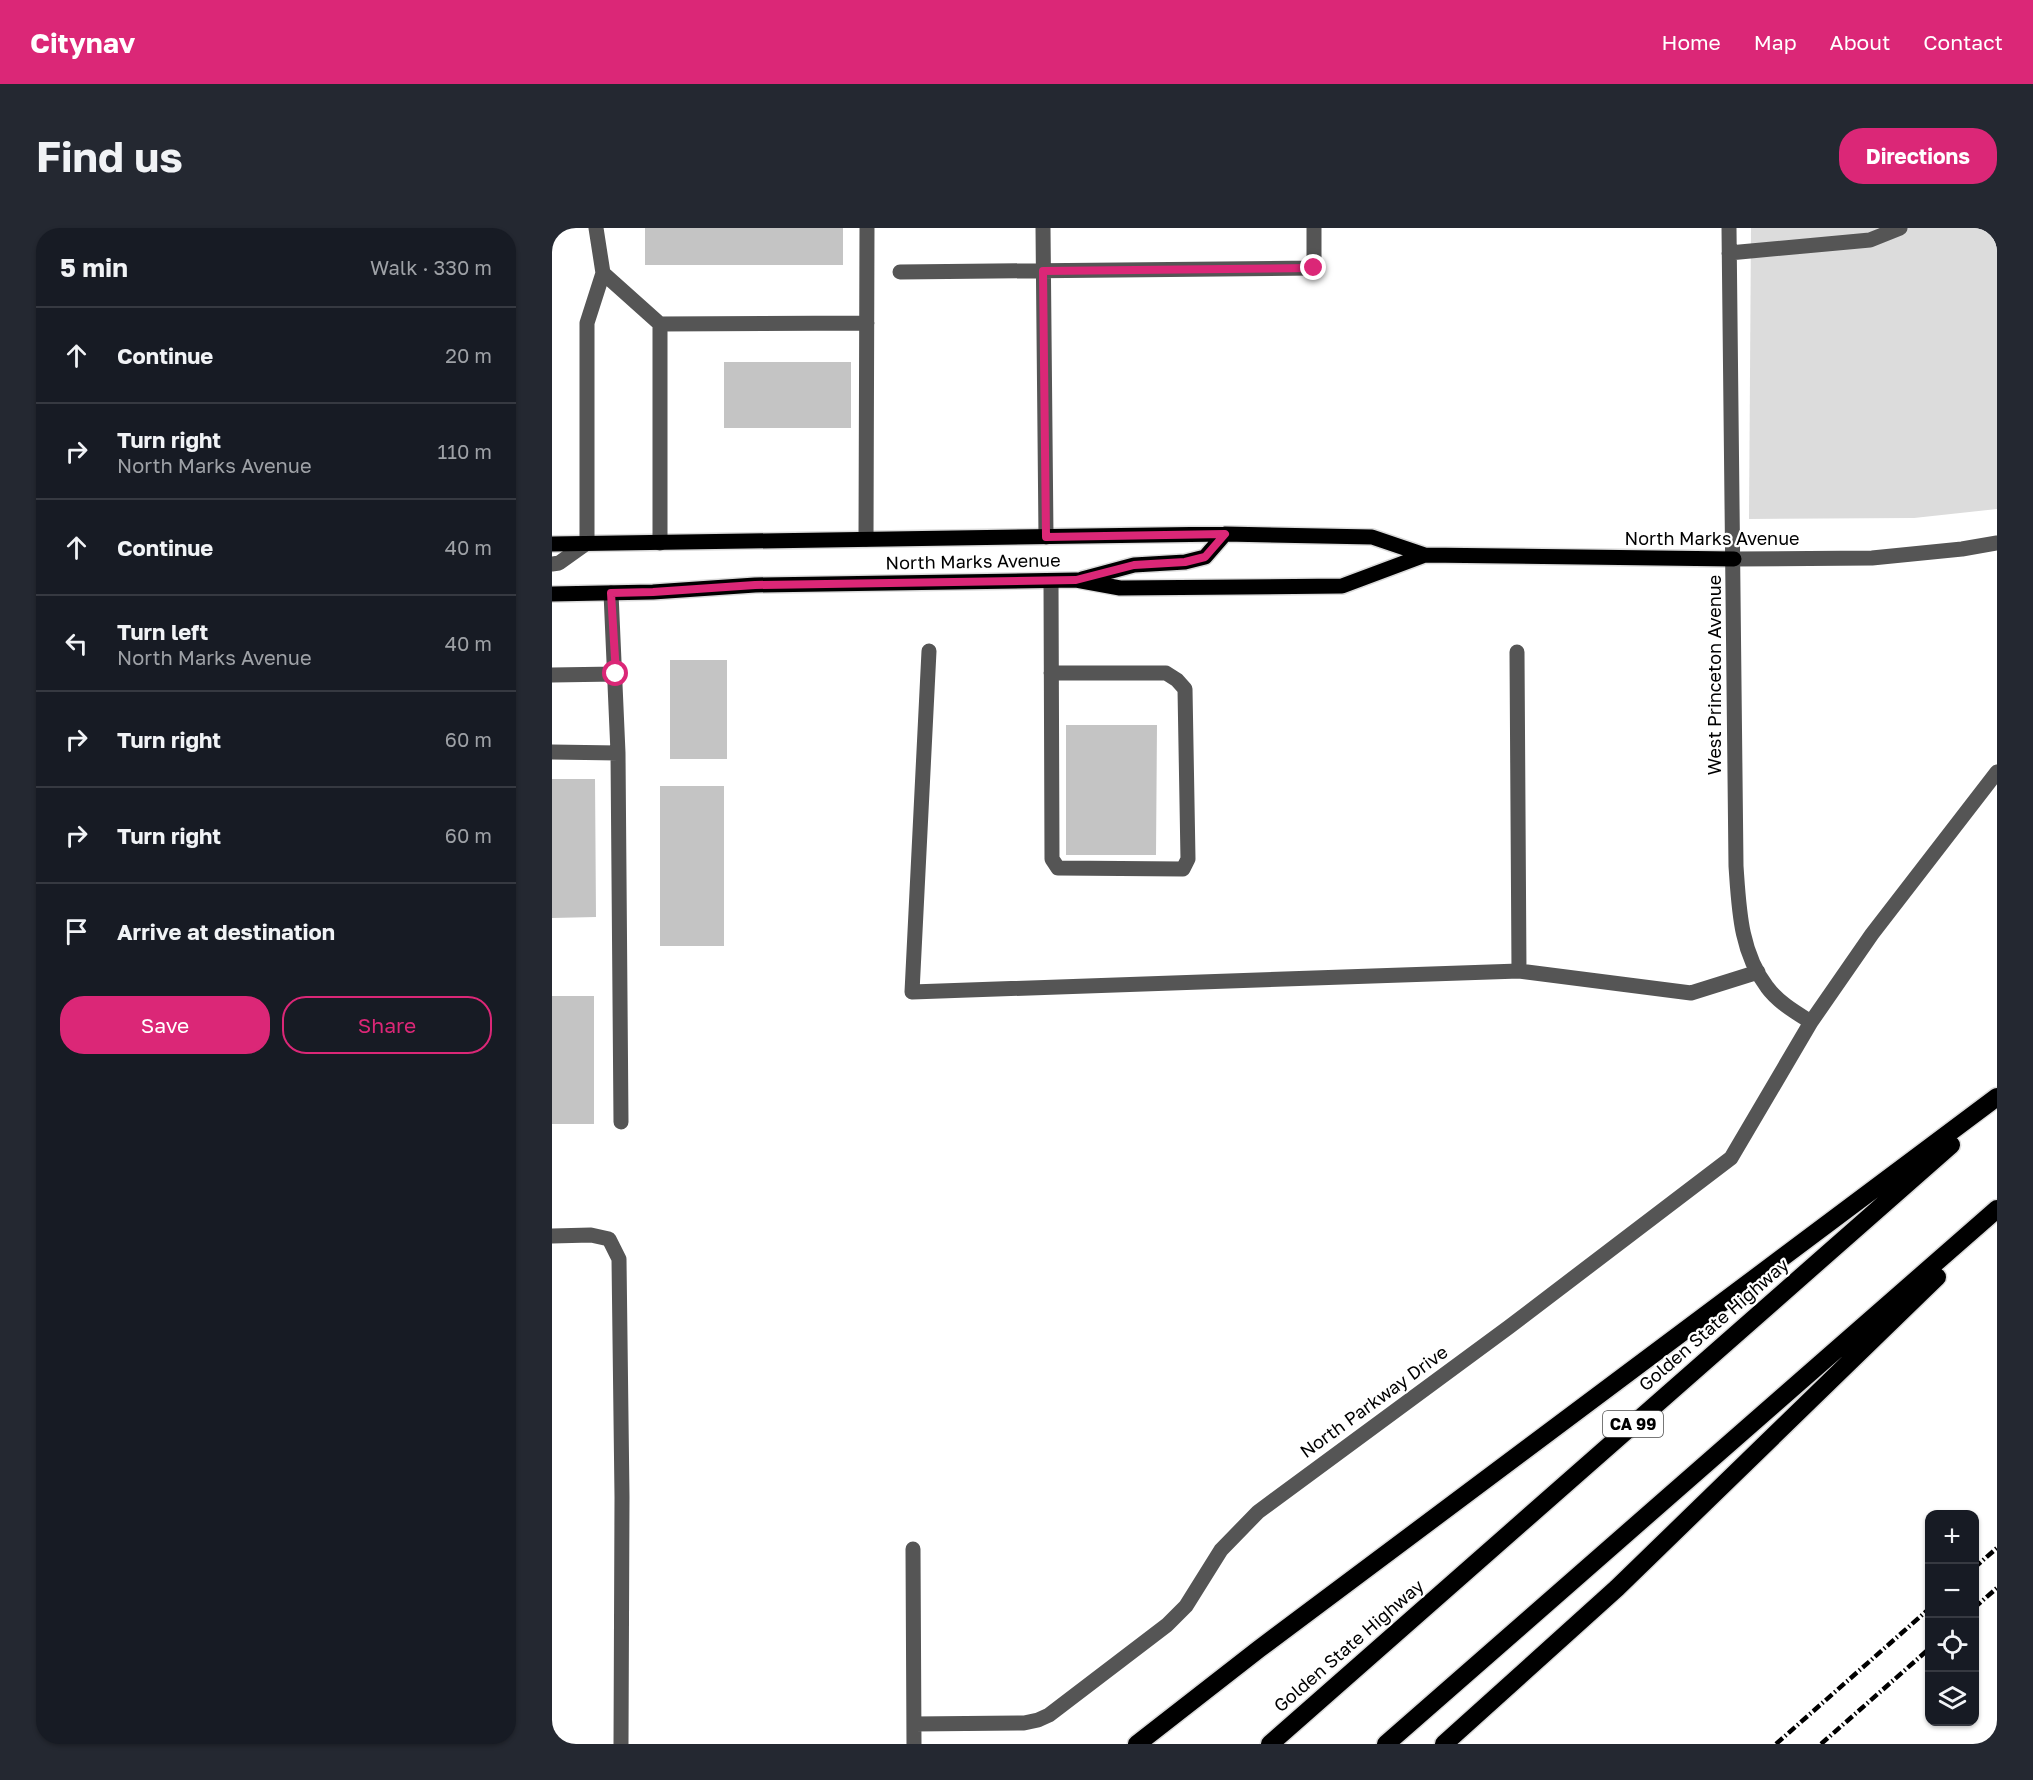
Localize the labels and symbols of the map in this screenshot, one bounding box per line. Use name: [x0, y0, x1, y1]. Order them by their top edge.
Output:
route end: [1300, 254, 1326, 280]
street label: North Marks Avenue: [1624, 527, 1800, 549]
street label: North Marks Avenue: [885, 548, 1061, 574]
street label: West Princeton Avenue: [1703, 575, 1725, 775]
route start: [602, 660, 628, 686]
street label: Golden State Highway: [1634, 1253, 1793, 1395]
street label: North Parkway Drive: [1295, 1340, 1451, 1462]
road number: CA 99: [1603, 1411, 1663, 1437]
street label: Golden State Highway: [1269, 1574, 1428, 1716]

